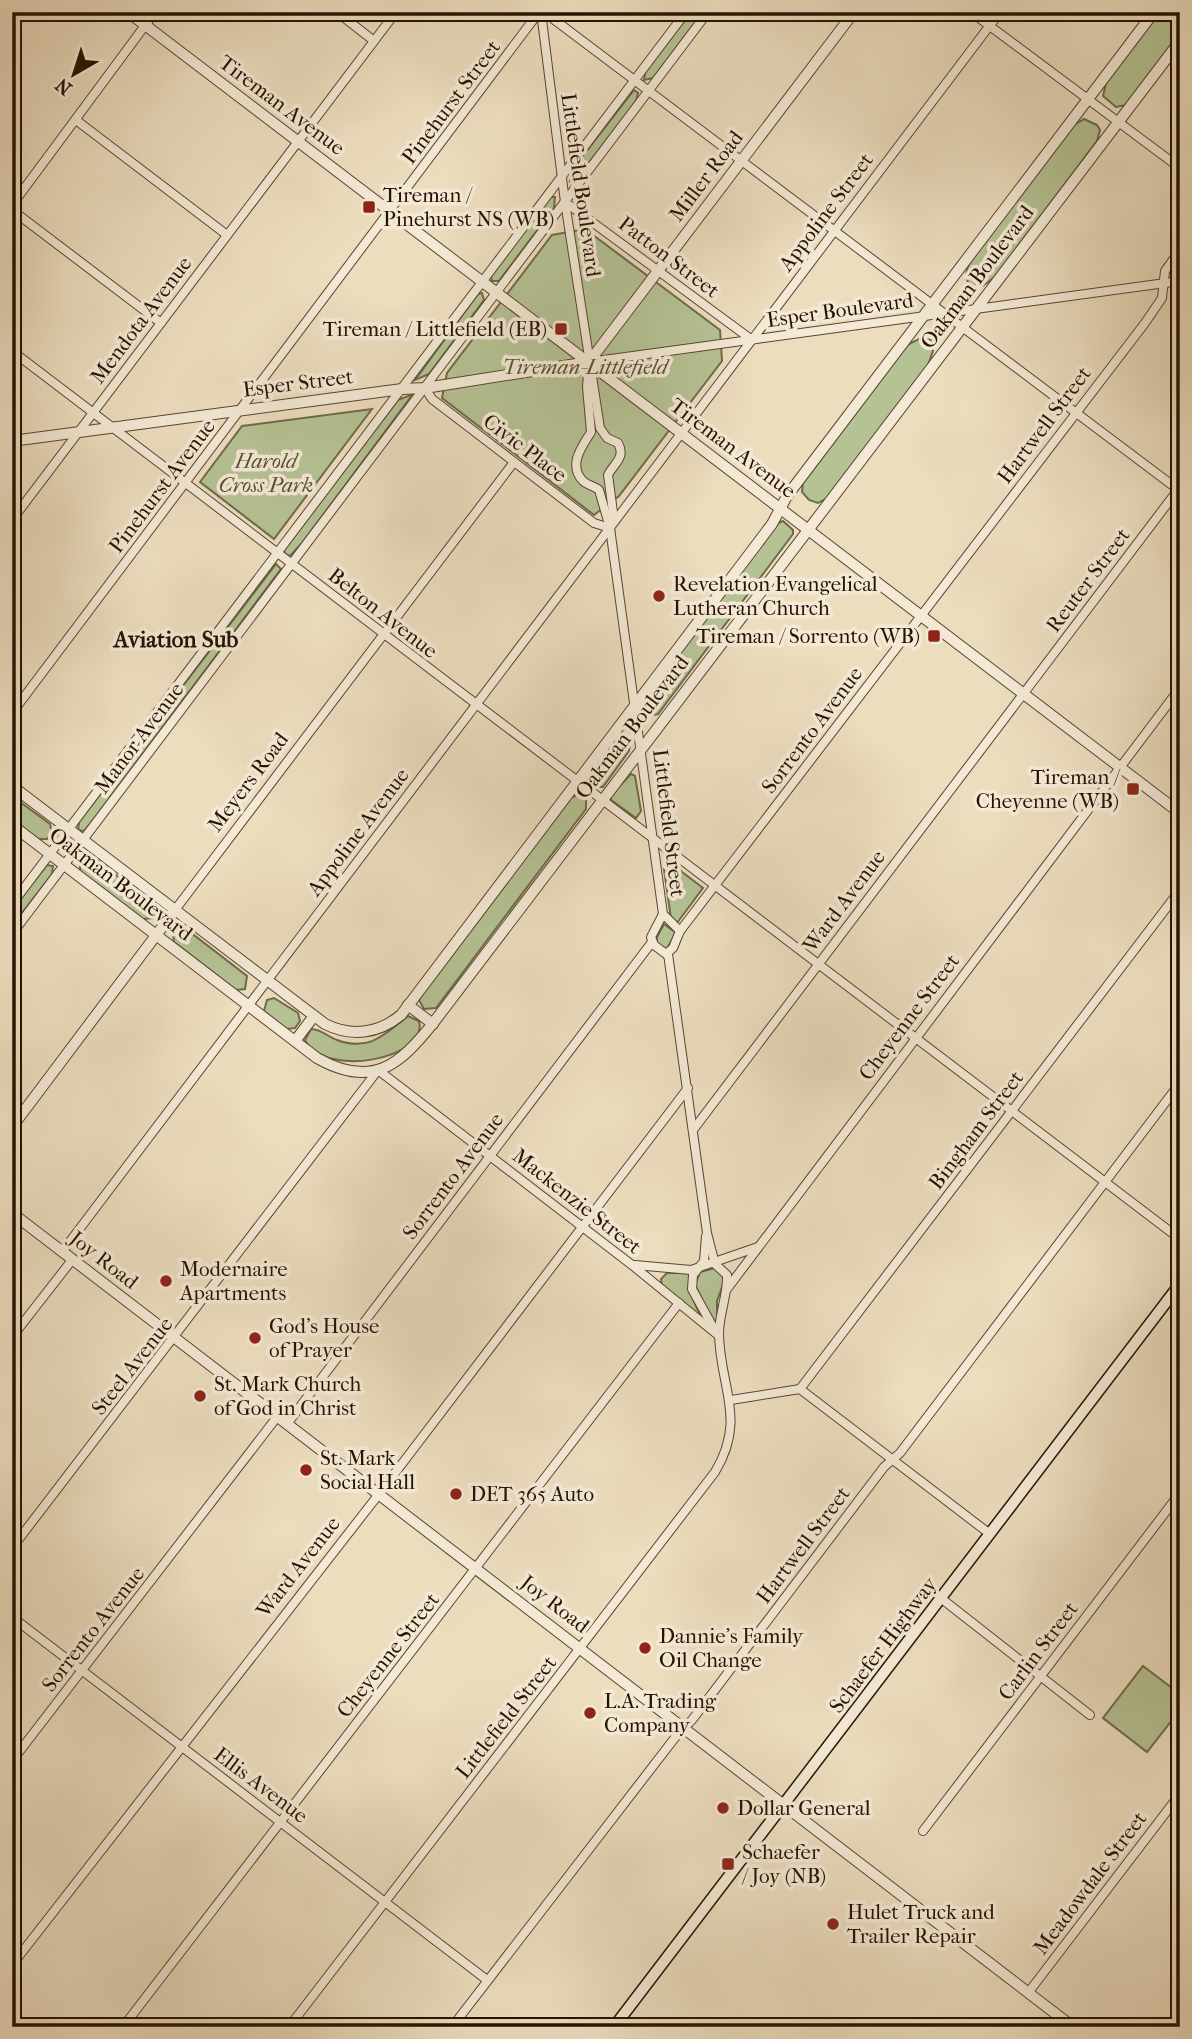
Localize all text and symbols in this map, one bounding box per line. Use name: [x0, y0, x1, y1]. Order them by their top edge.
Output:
street label: Pinehurst Street: [397, 35, 506, 169]
north arrow: [38, 38, 108, 108]
street label: Tireman Avenue: [215, 50, 349, 160]
text: N: [51, 73, 76, 100]
street label: Littlefield Boulevard: [556, 92, 606, 279]
street label: Miller Road: [664, 125, 748, 226]
street label: Appoline Street: [773, 148, 878, 276]
place label: Tireman / Pinehurst NS (WB): [383, 183, 554, 231]
marker: Tireman / Pinehurst NS (WB): [361, 199, 377, 215]
street label: Oakman Boulevard: [915, 200, 1039, 353]
street label: Patton Street: [614, 211, 724, 303]
street label: Mendota Avenue: [85, 252, 197, 388]
street label: Esper Boulevard: [765, 288, 915, 332]
place label: Tireman / Littlefield (EB): [323, 317, 547, 341]
marker: Tireman / Littlefield (EB): [553, 321, 569, 337]
park label: Tireman-Littlefield: [503, 355, 670, 379]
street label: Hartwell Street: [992, 361, 1096, 488]
street label: Esper Street: [241, 364, 355, 402]
street label: Tireman Avenue: [666, 393, 800, 503]
street label: Civic Place: [479, 409, 571, 487]
street label: Pinehurst Avenue: [104, 414, 220, 558]
park label: Harold Cross Park: [219, 449, 313, 497]
street label: Reuter Street: [1041, 523, 1135, 637]
street label: Belton Avenue: [324, 563, 442, 663]
place label: Revelation Evangelical Lutheran Church: [673, 572, 878, 620]
marker: Revelation Evangelical Lutheran Church: [651, 588, 667, 604]
place label: Tireman / Sorrento (WB): [696, 624, 920, 648]
district label: Aviation Sub: [112, 626, 238, 653]
marker: Tireman / Sorrento (WB): [926, 628, 942, 644]
street label: Oakman Boulevard: [570, 650, 694, 803]
street label: Sorrento Avenue: [757, 662, 867, 798]
street label: Manor Avenue: [89, 678, 189, 798]
street label: Meyers Road: [203, 727, 293, 836]
street label: Littlefield Street: [648, 748, 690, 899]
street label: Appoline Avenue: [302, 763, 414, 901]
place label: Tireman / Cheyenne (WB): [976, 765, 1121, 813]
marker: Tireman / Cheyenne (WB): [1125, 781, 1141, 797]
street label: Oakman Boulevard: [45, 822, 198, 946]
street label: Ward Avenue: [797, 845, 890, 957]
street label: Cheyenne Street: [854, 949, 965, 1085]
street label: Bingham Street: [924, 1066, 1029, 1194]
street label: Sorrento Avenue: [398, 1108, 508, 1244]
street label: Mackenzie Street: [508, 1143, 647, 1259]
street label: Joy Road: [64, 1225, 143, 1294]
place label: Modernaire Apartments: [179, 1257, 288, 1305]
marker: Modernaire Apartments: [158, 1273, 174, 1289]
street label: Steel Avenue: [86, 1312, 178, 1420]
place label: God's House of Prayer: [269, 1314, 379, 1362]
marker: God's House of Prayer: [247, 1330, 263, 1346]
place label: St. Mark Church of God in Christ: [214, 1372, 361, 1420]
marker: St. Mark Church of God in Christ: [192, 1388, 208, 1404]
place label: St. Mark Social Hall: [320, 1446, 415, 1494]
marker: St. Mark Social Hall: [298, 1462, 314, 1478]
street label: Hartwell Street: [751, 1481, 855, 1608]
place label: DET 365 Auto: [470, 1482, 594, 1506]
marker: DET 365 Auto: [448, 1486, 464, 1502]
street label: Ward Avenue: [251, 1512, 345, 1623]
street label: Sorrento Avenue: [37, 1562, 149, 1696]
street label: Joy Road: [515, 1569, 594, 1638]
street label: Schaefer Highway: [824, 1572, 942, 1718]
street label: Cheyenne Street: [332, 1587, 444, 1722]
street label: Carlin Street: [993, 1597, 1083, 1705]
place label: Dannie's Family Oil Change: [659, 1624, 804, 1672]
marker: Dannie's Family Oil Change: [637, 1640, 653, 1656]
street label: Littlefield Street: [451, 1651, 562, 1783]
place label: L.A. Trading Company: [604, 1689, 717, 1737]
marker: L.A. Trading Company: [582, 1705, 598, 1721]
street label: Ellis Avenue: [210, 1742, 312, 1828]
place label: Dollar General: [737, 1796, 871, 1820]
marker: Dollar General: [715, 1800, 731, 1816]
street label: Meadowdale Street: [1028, 1806, 1152, 1959]
place label: Schaefer / Joy (NB): [741, 1840, 826, 1888]
marker: Schaefer / Joy (NB): [720, 1856, 736, 1872]
place label: Hulet Truck and Trailer Repair: [847, 1900, 995, 1948]
marker: Hulet Truck and Trailer Repair: [825, 1916, 841, 1932]

